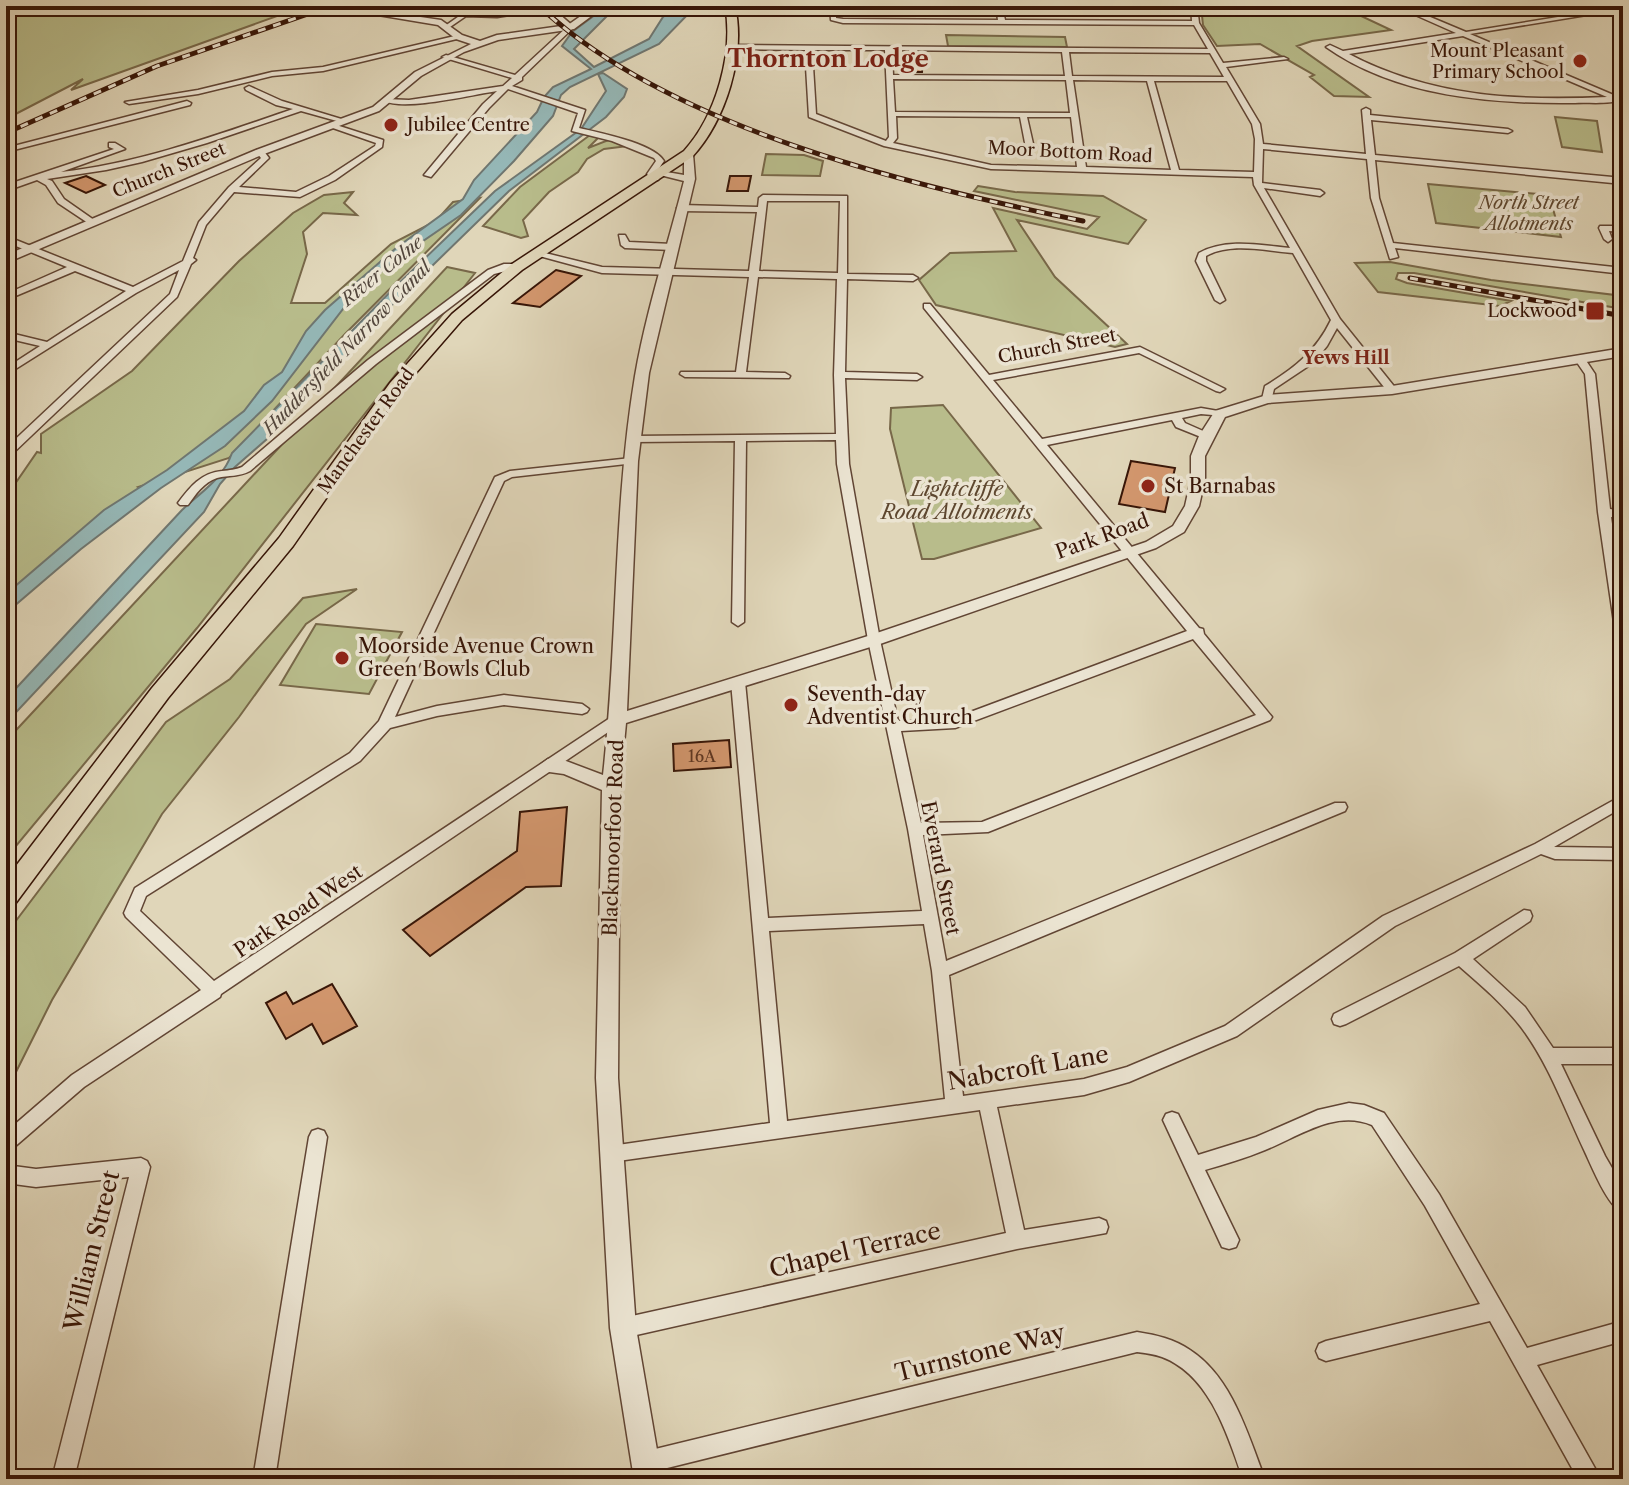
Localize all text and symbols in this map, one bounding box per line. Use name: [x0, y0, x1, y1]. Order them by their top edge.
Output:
place label: Mount Pleasant Primary School: [1430, 40, 1565, 83]
district label: Thornton Lodge: [727, 44, 929, 73]
marker: Mount Pleasant Primary School: [1571, 52, 1589, 70]
place label: Jubilee Centre: [404, 114, 530, 136]
marker: Jubilee Centre: [382, 116, 400, 134]
street label: Church Street: [109, 137, 229, 203]
street label: Moor Bottom Road: [987, 137, 1153, 167]
park label: North Street Allotments: [1477, 192, 1581, 235]
water label: River Colne: [335, 231, 428, 312]
water label: Huddersfield Narrow Canal: [257, 255, 437, 441]
place label: Lockwood: [1487, 300, 1577, 322]
marker: Lockwood: [1584, 300, 1606, 322]
street label: Church Street: [996, 324, 1119, 368]
district label: Yews Hill: [1301, 347, 1390, 369]
street label: Manchester Road: [313, 364, 419, 498]
place label: St Barnabas: [1164, 474, 1276, 498]
park label: Lightcliffe Road Allotments: [879, 477, 1033, 524]
marker: St Barnabas: [1139, 477, 1157, 495]
street label: Park Road: [1052, 508, 1152, 564]
place label: Moorside Avenue Crown Green Bowls Club: [358, 634, 595, 681]
marker: Moorside Avenue Crown Green Bowls Club: [333, 649, 351, 667]
place label: Seventh-day Adventist Church: [806, 682, 974, 729]
marker: Seventh-day Adventist Church: [782, 696, 800, 714]
street label: Blackmoorfoot Road: [598, 739, 628, 937]
house number: 16A: [688, 746, 717, 766]
street label: Everard Street: [916, 799, 966, 937]
street label: Park Road West: [229, 859, 367, 963]
street label: Nabcroft Lane: [945, 1039, 1111, 1096]
street label: William Street: [57, 1167, 126, 1335]
street label: Chapel Terrace: [766, 1216, 944, 1283]
street label: Turnstone Way: [892, 1317, 1068, 1388]

